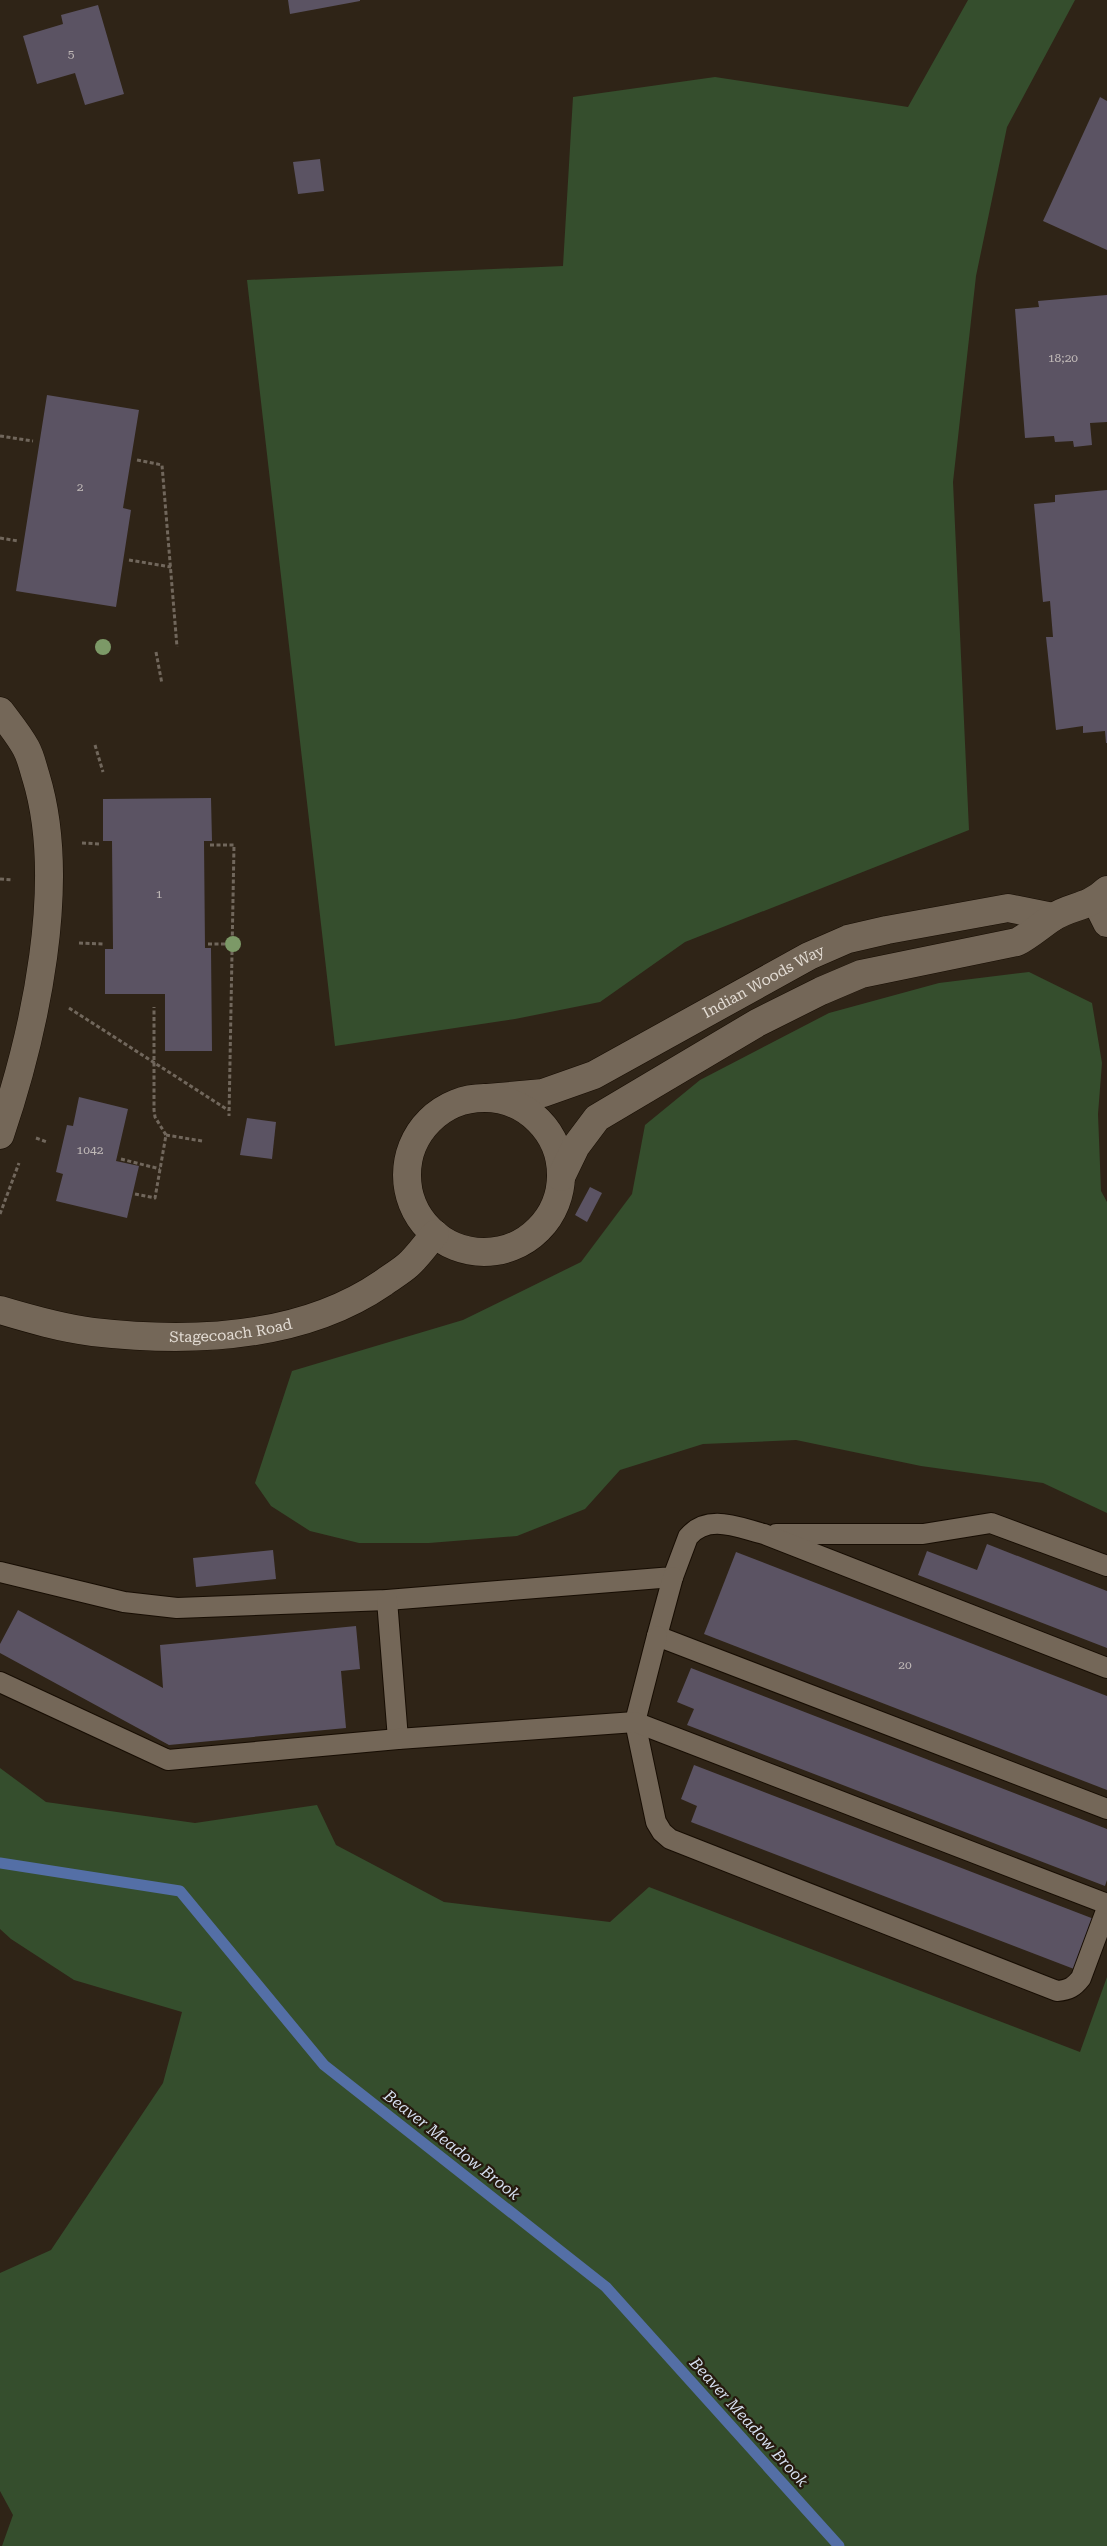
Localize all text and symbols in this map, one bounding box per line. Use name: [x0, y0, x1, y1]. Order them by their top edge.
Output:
house number: 5: [68, 47, 75, 61]
house number: 18;20: [1048, 351, 1078, 365]
house number: 2: [77, 480, 84, 494]
house number: 1: [156, 887, 163, 901]
street label: Indian Woods Way: [700, 941, 827, 1022]
house number: 1042: [77, 1143, 104, 1157]
street label: Stagecoach Road: [169, 1315, 294, 1346]
house number: 20: [898, 1658, 912, 1672]
water label: Beaver Meadow Brook: [379, 2085, 524, 2204]
water label: Beaver Meadow Brook: [685, 2353, 812, 2491]

